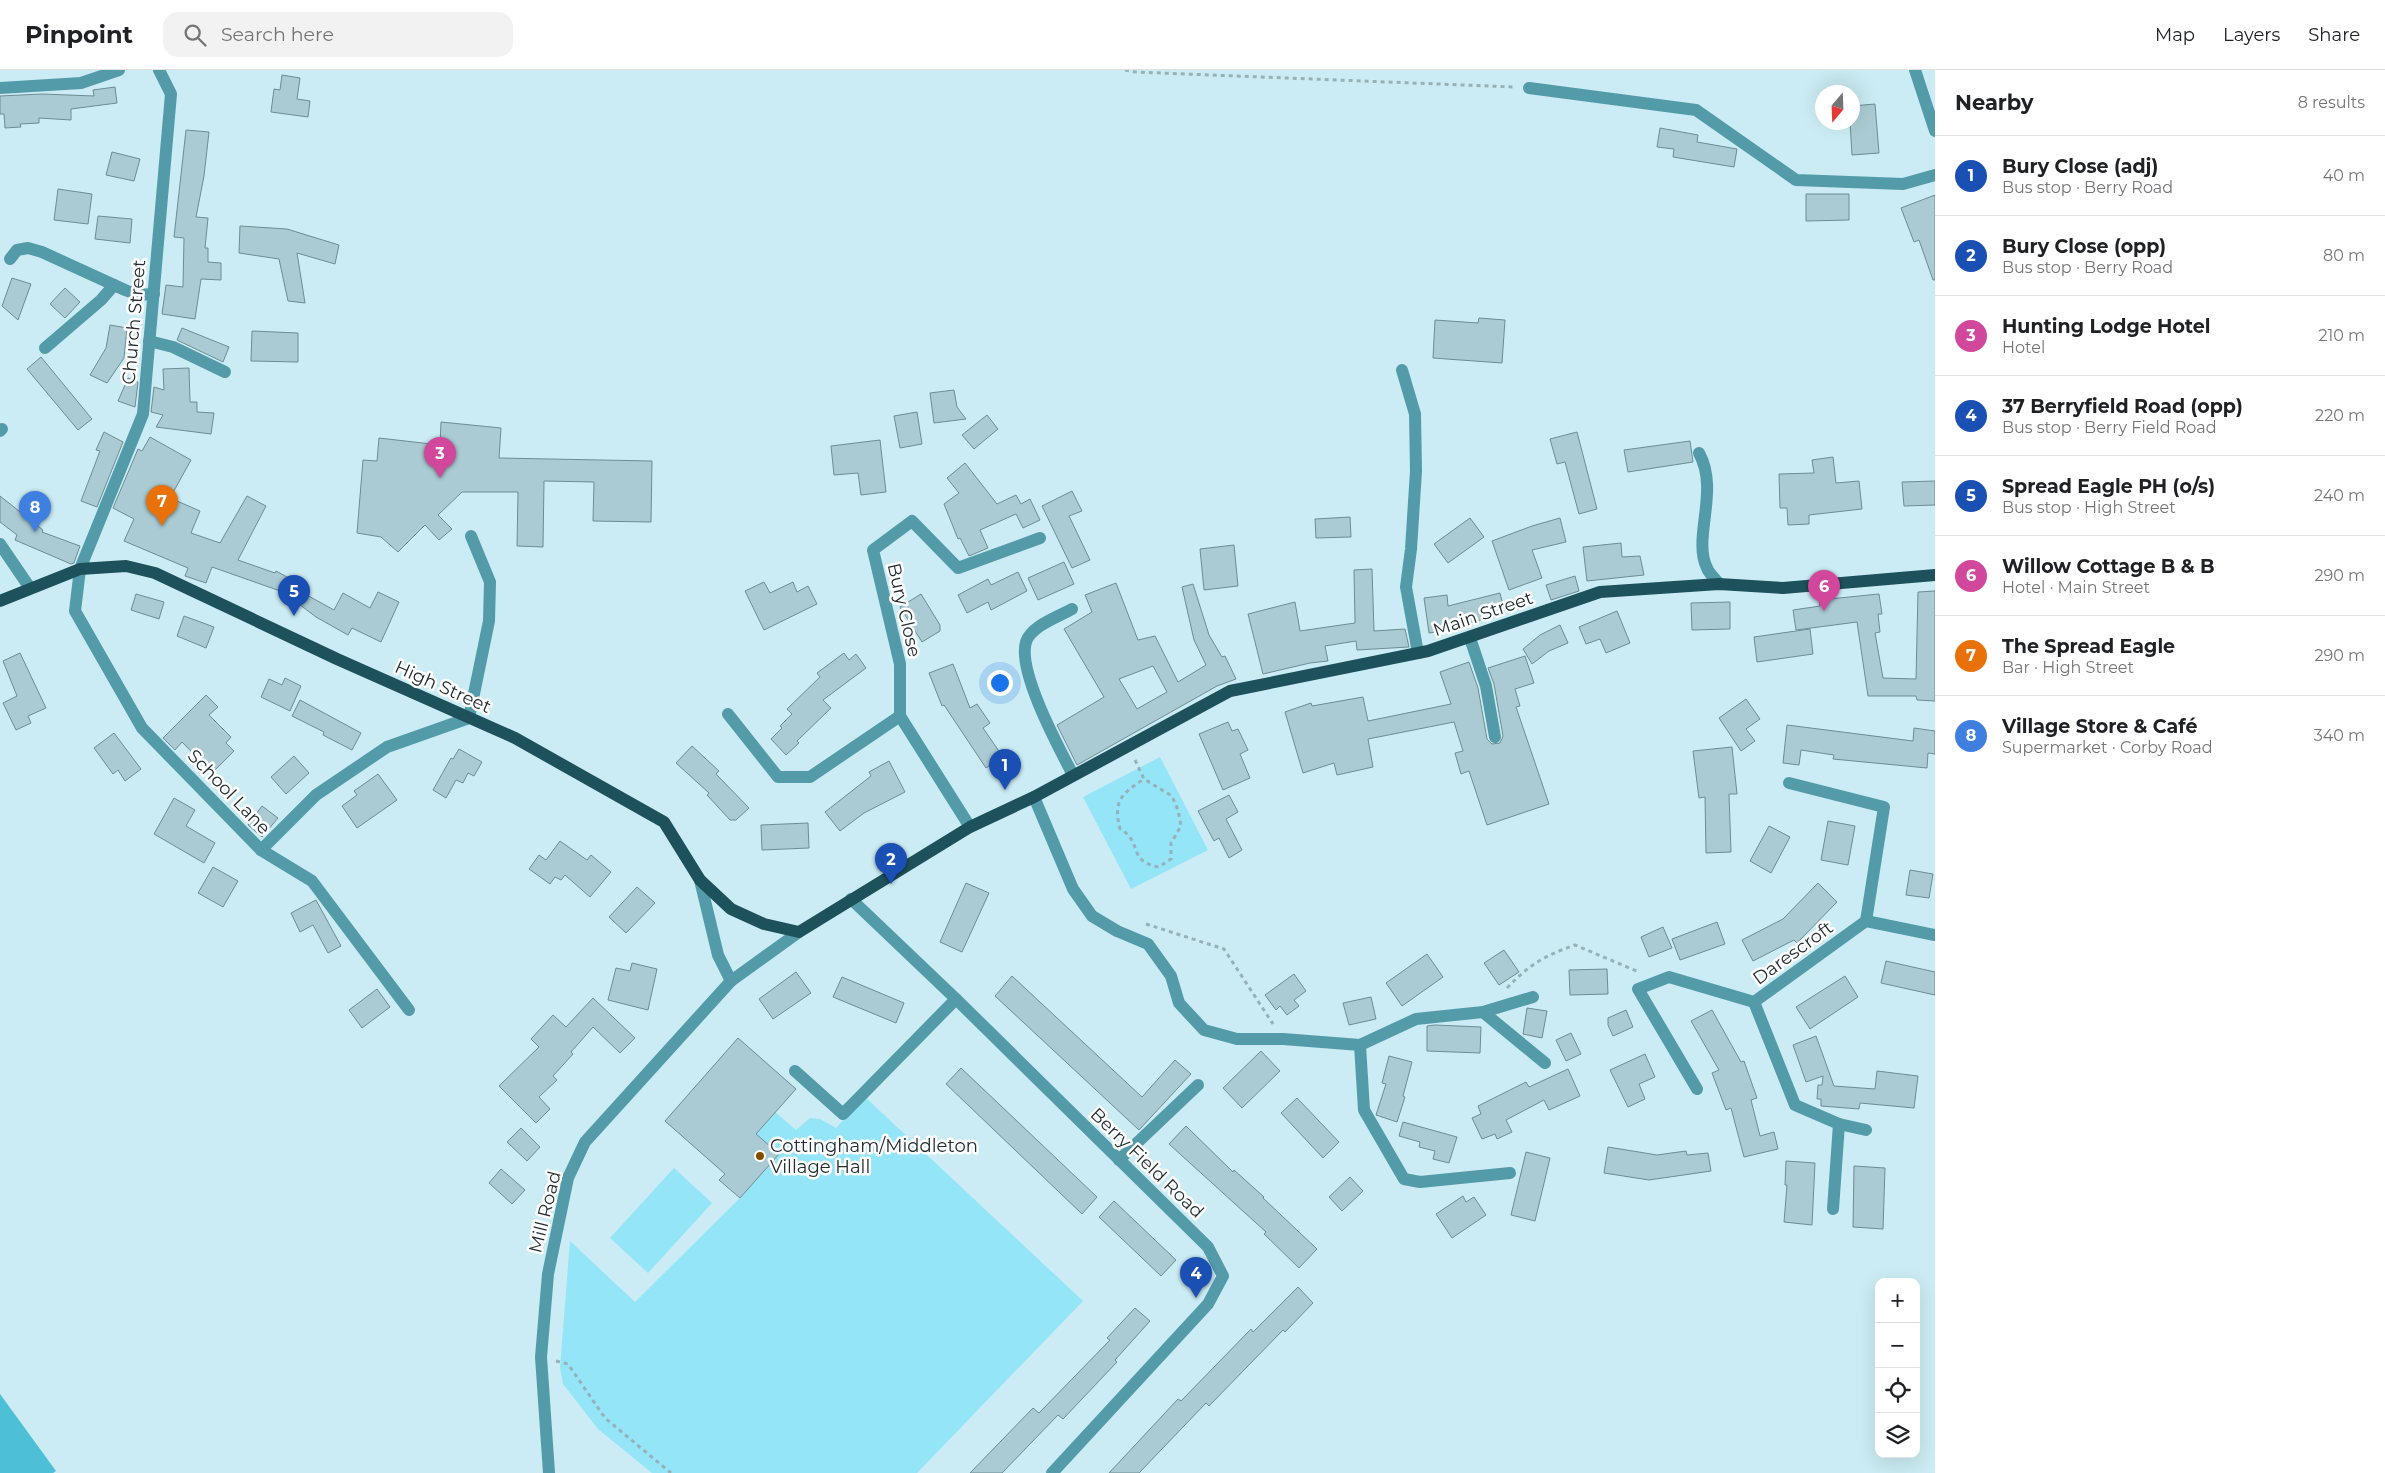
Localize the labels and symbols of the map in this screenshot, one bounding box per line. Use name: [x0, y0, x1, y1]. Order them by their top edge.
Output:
north arrow: [1815, 85, 1860, 130]
street label: Church Street: [118, 259, 150, 385]
pin: 3: [424, 437, 456, 478]
pin: 7: [146, 485, 178, 526]
pin: 8: [19, 491, 51, 532]
street label: Bury Close: [883, 561, 926, 659]
pin: 6: [1808, 570, 1840, 611]
pin: 5: [278, 575, 310, 616]
street label: Main Street: [1430, 587, 1536, 641]
street label: High Street: [391, 656, 495, 718]
your location: [987, 670, 1013, 696]
street label: School Lane: [183, 745, 275, 839]
pin: 1: [989, 749, 1021, 790]
pin: 2: [875, 843, 907, 884]
street label: Darescroft: [1749, 916, 1837, 990]
street label: Berry Field Road: [1086, 1103, 1208, 1223]
place label: Cottingham/Middleton Village Hall: [770, 1135, 978, 1178]
marker: Cottingham/Middleton Village Hall: [754, 1150, 766, 1162]
street label: Mill Road: [524, 1169, 566, 1255]
pin: 4: [1180, 1257, 1212, 1298]

